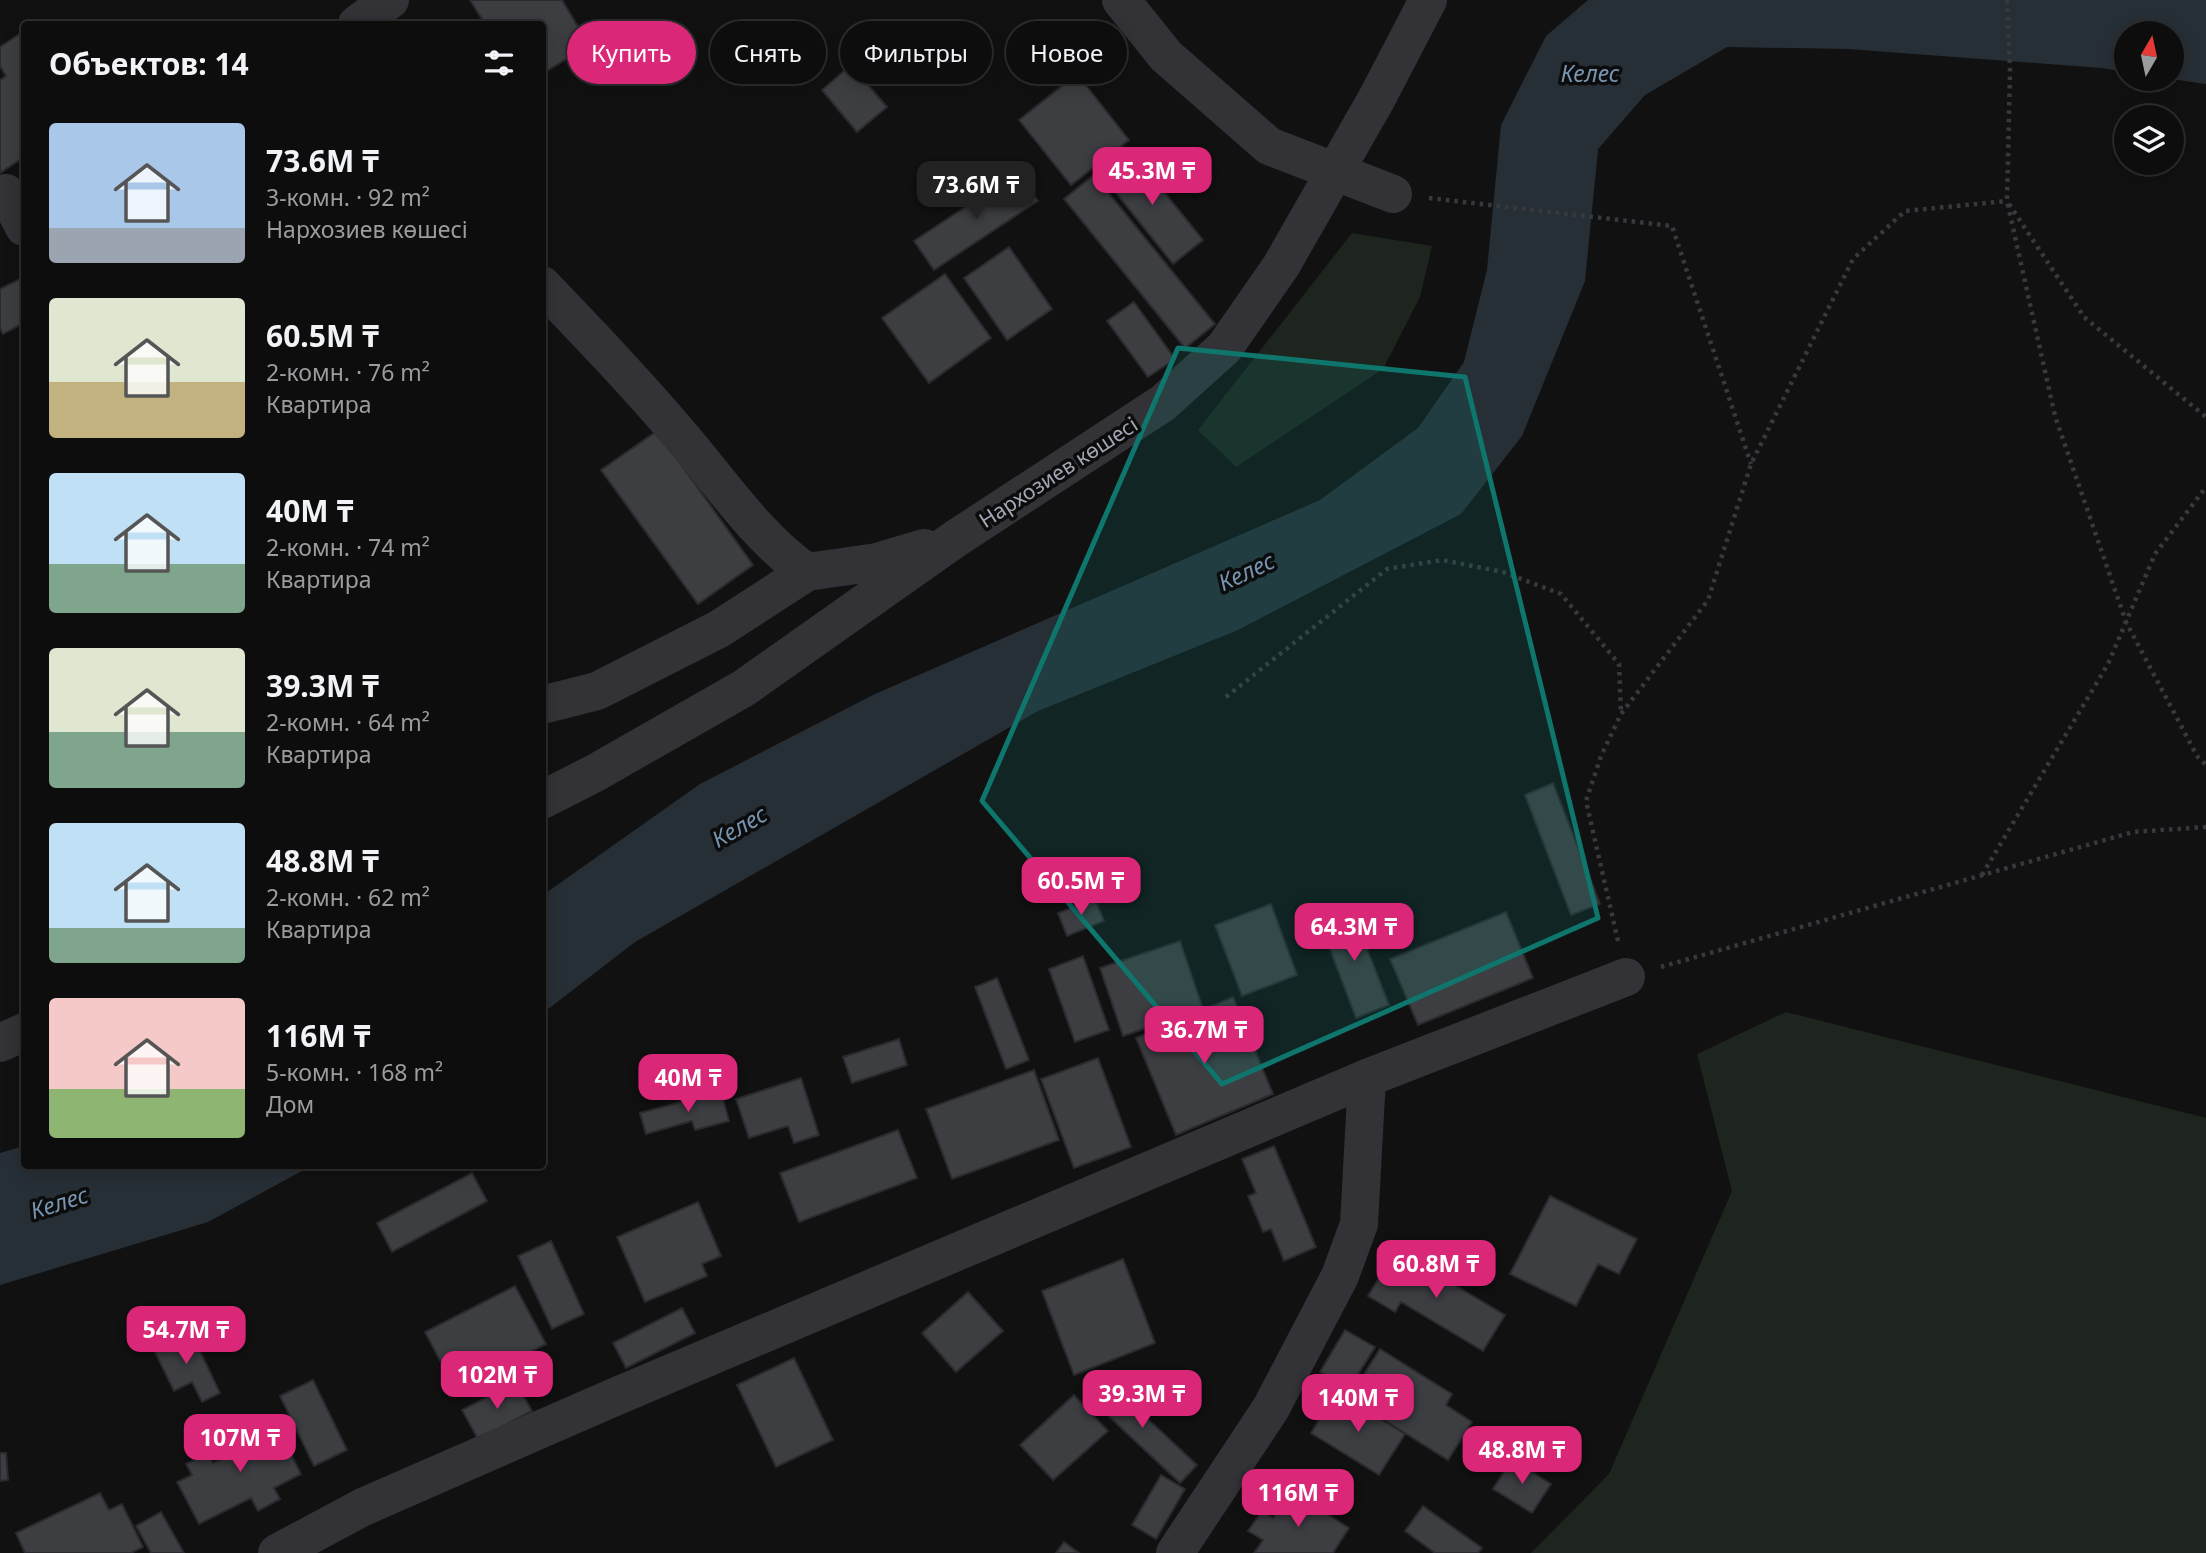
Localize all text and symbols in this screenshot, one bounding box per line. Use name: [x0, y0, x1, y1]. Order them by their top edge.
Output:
chip: Купить: [567, 21, 696, 84]
chip: Снять: [710, 21, 826, 84]
chip: Фильтры: [840, 21, 992, 84]
chip: Новое: [1006, 21, 1127, 84]
north arrow: [2114, 21, 2184, 91]
map controls: [2114, 21, 2184, 175]
text: Объектов: 14: [49, 43, 249, 84]
icon: filters: [480, 44, 518, 82]
water label: Келес: [1561, 57, 1620, 89]
button: layers: [2114, 105, 2184, 175]
text: 73.6M ₸: [266, 140, 379, 181]
pin: 45.3M ₸: [1087, 148, 1217, 207]
icon: home: [105, 151, 189, 235]
text: 45.3M ₸: [1109, 154, 1195, 186]
pin: 73.6M ₸: [911, 162, 1041, 221]
text: 73.6M ₸: [933, 168, 1019, 200]
text: 3-комн. · 92 m²: [266, 181, 430, 213]
text: Нархозиев көшесі: [266, 213, 468, 245]
text: 60.5M ₸: [266, 315, 379, 356]
icon: home: [105, 326, 189, 410]
text: 2-комн. · 76 m²: [266, 356, 430, 388]
text: Квартира: [266, 388, 372, 420]
street label: Нархозиев көшесі: [973, 410, 1143, 534]
text: 40M ₸: [266, 490, 354, 531]
icon: home: [105, 501, 189, 585]
text: 2-комн. · 74 m²: [266, 531, 430, 563]
water label: Келес: [1213, 544, 1280, 598]
text: Квартира: [266, 563, 372, 595]
text: 39.3M ₸: [266, 665, 379, 706]
icon: home: [105, 676, 189, 760]
text: 2-комн. · 64 m²: [266, 706, 430, 738]
text: Квартира: [266, 738, 372, 770]
water label: Келес: [706, 797, 773, 855]
text: 48.8M ₸: [266, 840, 379, 881]
icon: home: [105, 851, 189, 935]
pin: 60.5M ₸: [1016, 858, 1146, 917]
text: 60.5M ₸: [1038, 864, 1124, 896]
text: 2-комн. · 62 m²: [266, 881, 430, 913]
pin: 64.3M ₸: [1289, 904, 1419, 963]
text: 64.3M ₸: [1311, 910, 1397, 942]
text: Квартира: [266, 913, 372, 945]
pin: 36.7M ₸: [1139, 1006, 1269, 1066]
text: 36.7M ₸: [1161, 1013, 1247, 1045]
text: 116M ₸: [266, 1015, 371, 1056]
icon: home: [105, 1026, 189, 1110]
pin: 40M ₸: [639, 1054, 737, 1114]
text: 5-комн. · 168 m²: [266, 1056, 443, 1088]
text: 40M ₸: [654, 1061, 722, 1093]
text: Дом: [266, 1088, 314, 1120]
water label: Келес: [26, 1178, 92, 1226]
pin: 60.8M ₸: [1371, 1240, 1501, 1300]
text: 60.8M ₸: [1393, 1247, 1479, 1279]
pin: 54.7M ₸: [121, 1306, 251, 1366]
text: 54.7M ₸: [143, 1313, 229, 1345]
pin: 102M ₸: [440, 1352, 554, 1411]
text: 102M ₸: [457, 1358, 537, 1390]
pin: 39.3M ₸: [1077, 1370, 1207, 1430]
pin: 140M ₸: [1301, 1374, 1415, 1434]
text: 39.3M ₸: [1099, 1377, 1185, 1409]
text: 140M ₸: [1318, 1381, 1398, 1413]
pin: 107M ₸: [183, 1414, 297, 1474]
text: 107M ₸: [200, 1421, 280, 1453]
pin: 48.8M ₸: [1457, 1426, 1587, 1486]
text: 48.8M ₸: [1479, 1433, 1565, 1465]
pin: 116M ₸: [1241, 1470, 1355, 1529]
text: 116M ₸: [1258, 1476, 1338, 1508]

